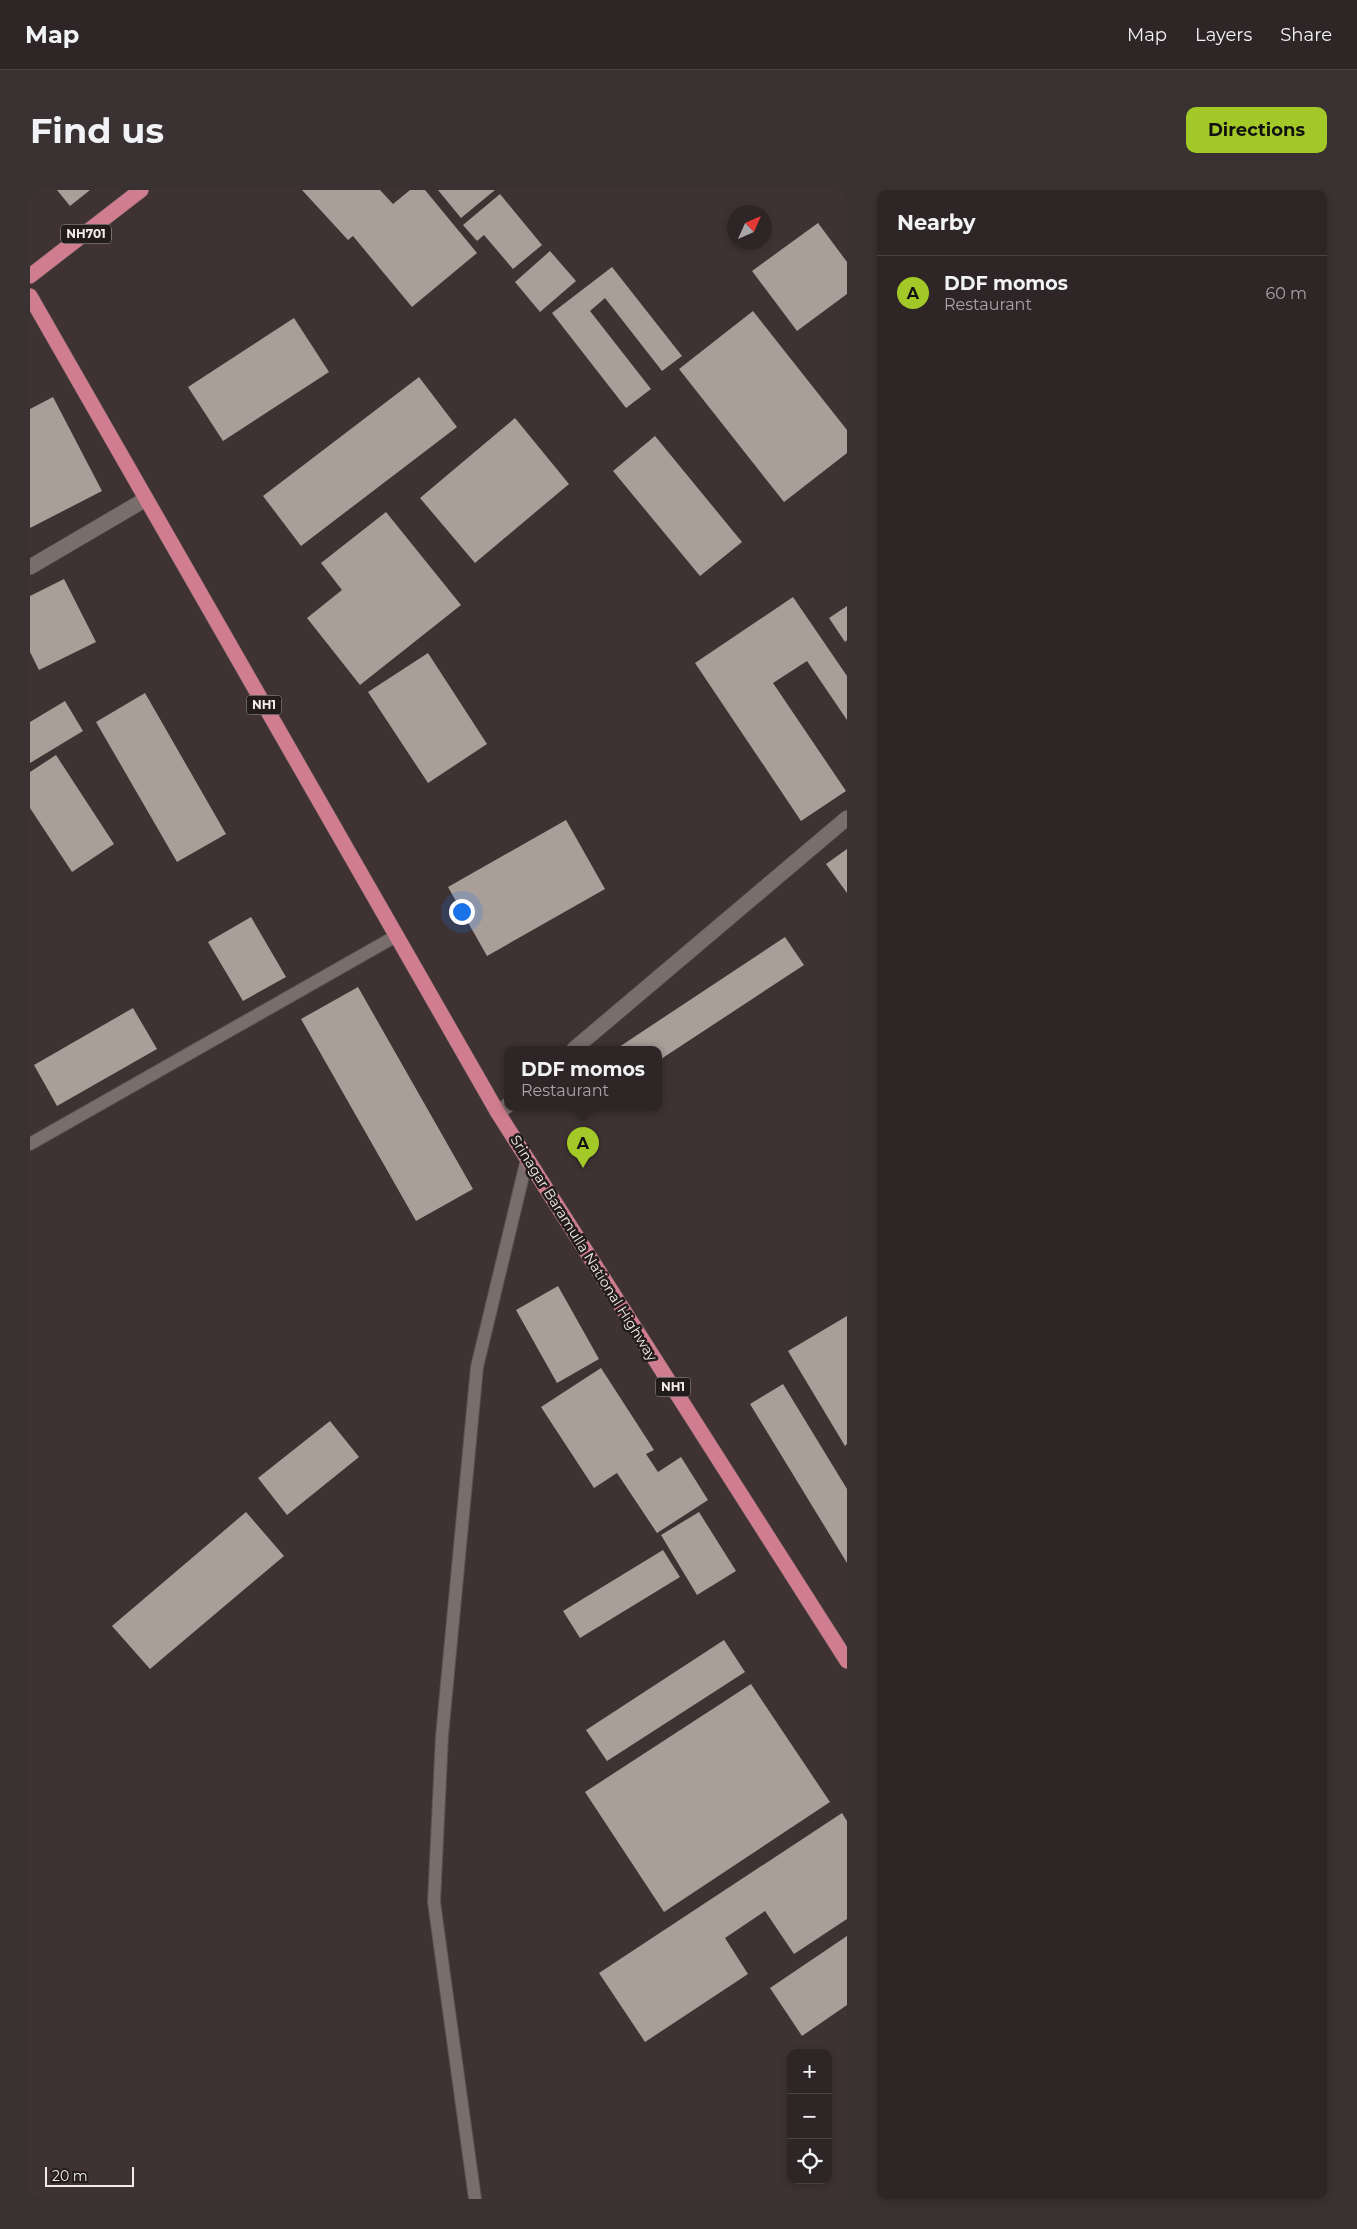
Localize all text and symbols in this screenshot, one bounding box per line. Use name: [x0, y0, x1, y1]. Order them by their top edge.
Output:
text: Map: [25, 20, 79, 49]
text: Map: [1127, 24, 1167, 46]
text: Layers: [1195, 24, 1252, 46]
text: Share: [1280, 24, 1332, 46]
button: Directions: [1186, 107, 1327, 153]
text: Find us: [30, 109, 164, 152]
north arrow: [727, 205, 772, 250]
text: Nearby: [897, 210, 976, 235]
road number: NH701: [61, 224, 111, 244]
text: DDF momos: [944, 272, 1068, 295]
text: A: [907, 284, 919, 303]
text: 60 m: [1265, 284, 1307, 303]
text: Restaurant: [944, 295, 1032, 314]
road number: NH1: [246, 696, 282, 714]
your location: [449, 899, 475, 925]
popup: [504, 1046, 662, 1111]
text: DDF momos: [521, 1058, 645, 1081]
text: Restaurant: [521, 1081, 609, 1100]
pin: A: [567, 1127, 599, 1168]
street label: Srinagar Baramulla National Highway: [507, 1132, 662, 1365]
road number: NH1: [656, 1378, 690, 1396]
map controls: [787, 2049, 832, 2184]
button: +: [787, 2049, 832, 2094]
button: −: [787, 2094, 832, 2139]
button: locate: [787, 2139, 832, 2184]
scale bar: [45, 2164, 134, 2187]
text: 20 m: [52, 2167, 88, 2185]

